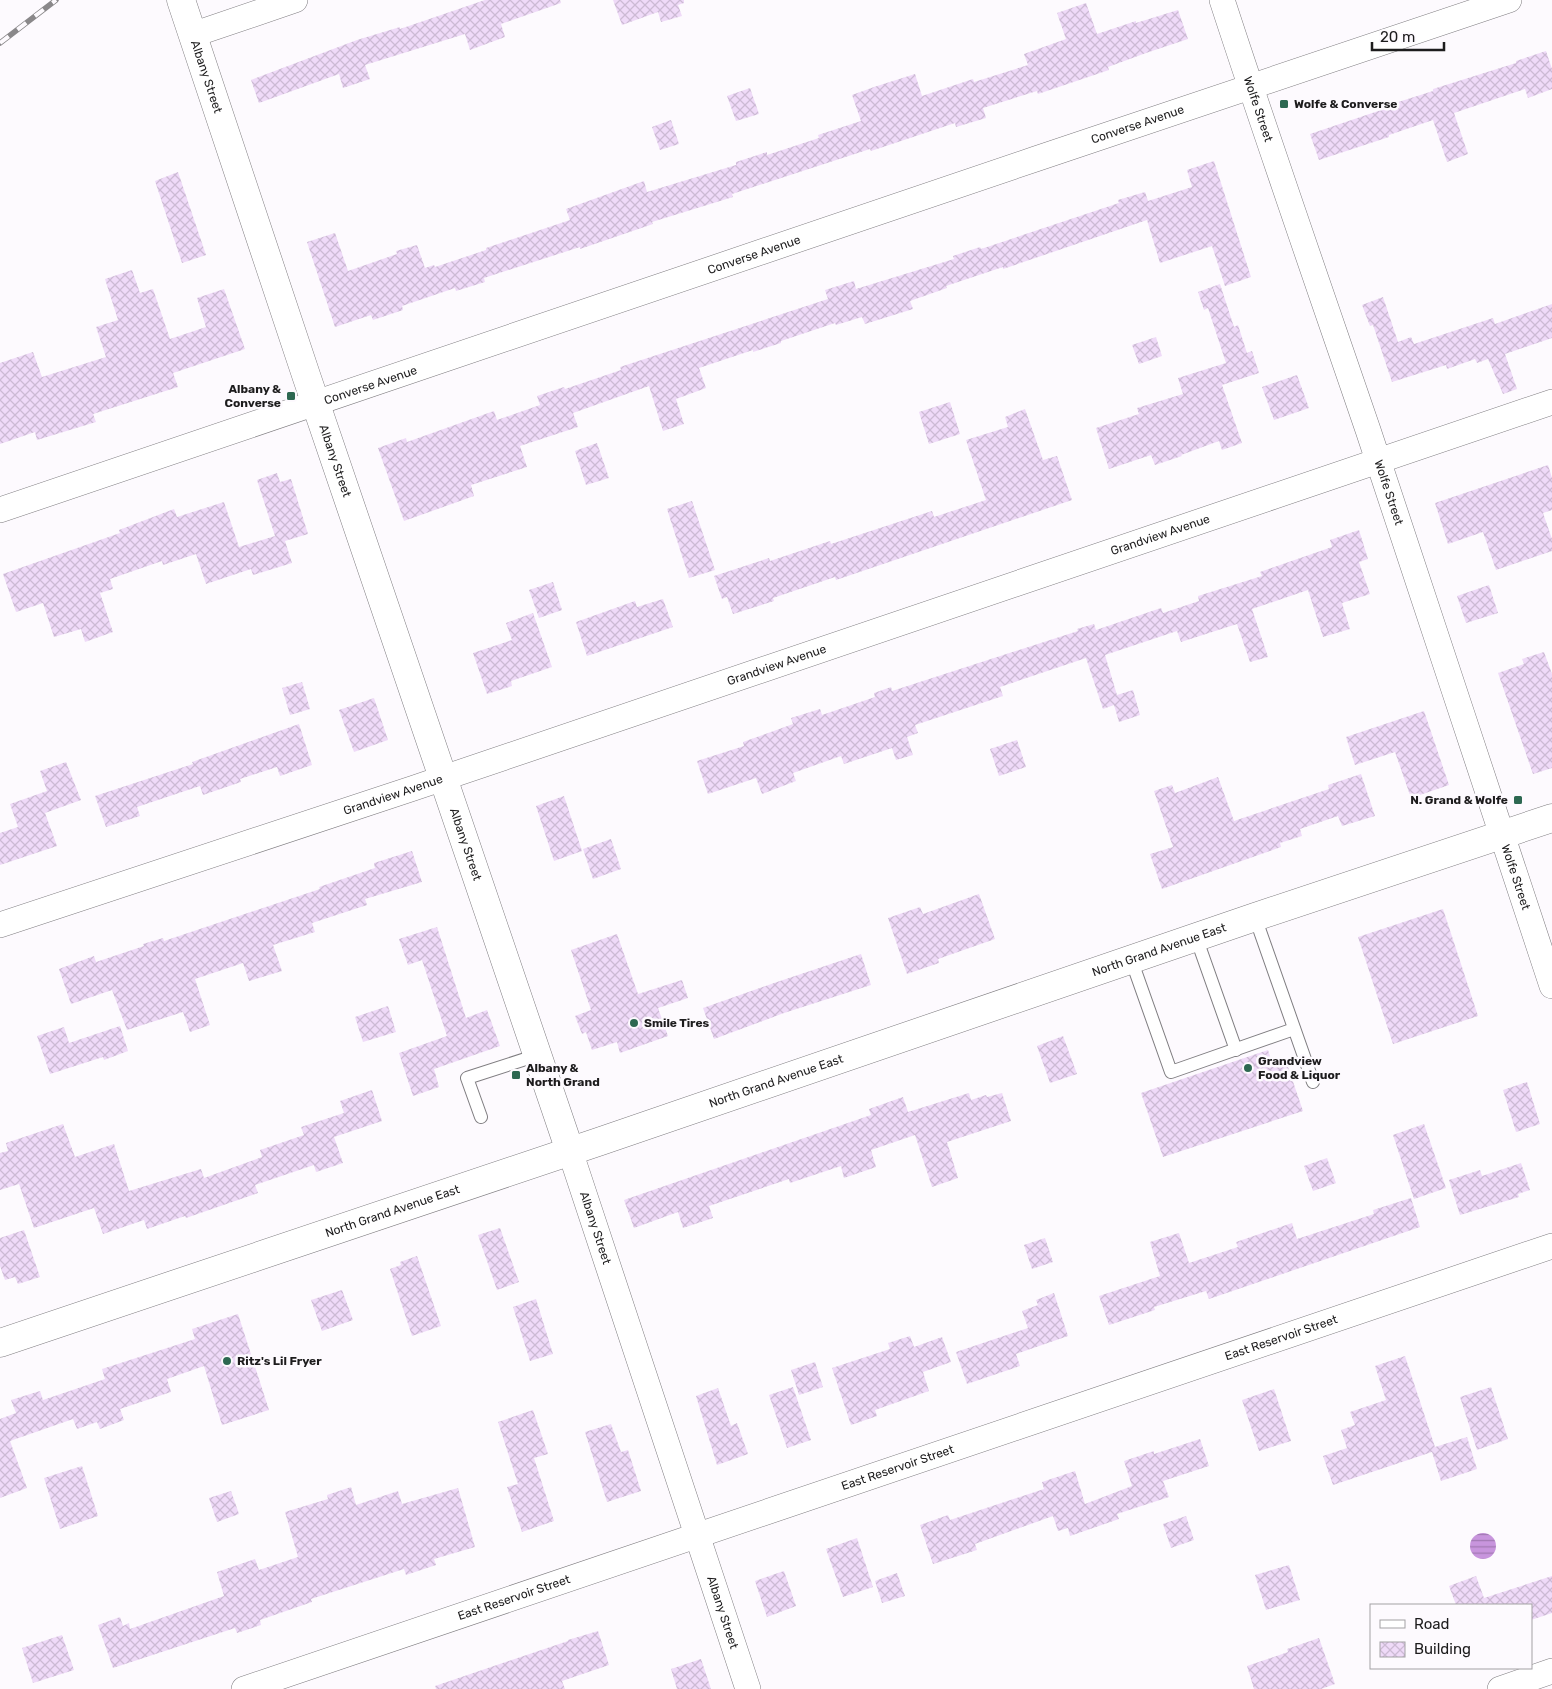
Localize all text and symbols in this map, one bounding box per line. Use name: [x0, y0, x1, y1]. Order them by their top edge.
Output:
scale bar: [1372, 20, 1444, 52]
text: 20 m: [1380, 28, 1415, 46]
street label: Albany Street: [188, 39, 225, 115]
street label: Wolfe Street: [1241, 75, 1276, 144]
place label: Wolfe & Converse: [1294, 97, 1397, 111]
marker: Wolfe & Converse: [1278, 98, 1290, 110]
street label: Converse Avenue: [1089, 102, 1186, 147]
street label: Converse Avenue: [706, 232, 803, 277]
street label: Converse Avenue: [322, 363, 419, 408]
place label: Albany & Converse: [224, 382, 281, 410]
marker: Albany & Converse: [285, 390, 297, 402]
street label: Albany Street: [316, 423, 354, 499]
street label: Wolfe Street: [1371, 458, 1406, 527]
street label: Grandview Avenue: [1109, 512, 1212, 558]
street label: Grandview Avenue: [725, 642, 828, 688]
street label: Grandview Avenue: [342, 772, 445, 818]
place label: N. Grand & Wolfe: [1410, 793, 1508, 807]
marker: N. Grand & Wolfe: [1512, 794, 1524, 806]
street label: Albany Street: [447, 806, 485, 883]
street label: Wolfe Street: [1498, 843, 1533, 912]
street label: North Grand Avenue East: [1090, 920, 1228, 979]
place label: Smile Tires: [644, 1016, 710, 1030]
marker: Smile Tires: [628, 1017, 640, 1029]
street label: North Grand Avenue East: [707, 1052, 845, 1111]
place label: Grandview Food & Liquor: [1258, 1054, 1341, 1082]
place label: Albany & North Grand: [526, 1061, 600, 1089]
marker: Grandview Food & Liquor: [1242, 1062, 1254, 1074]
marker: Albany & North Grand: [510, 1069, 522, 1081]
street label: North Grand Avenue East: [323, 1182, 462, 1240]
street label: Albany Street: [577, 1190, 614, 1266]
street label: East Reservoir Street: [1223, 1312, 1339, 1363]
place label: Ritz's Lil Fryer: [237, 1354, 322, 1368]
marker: Ritz's Lil Fryer: [221, 1355, 233, 1367]
street label: East Reservoir Street: [839, 1442, 956, 1493]
street label: East Reservoir Street: [456, 1572, 572, 1623]
street label: Albany Street: [704, 1574, 741, 1651]
legend: [1370, 1604, 1532, 1669]
text: Road: [1414, 1615, 1450, 1633]
text: Building: [1414, 1640, 1471, 1658]

